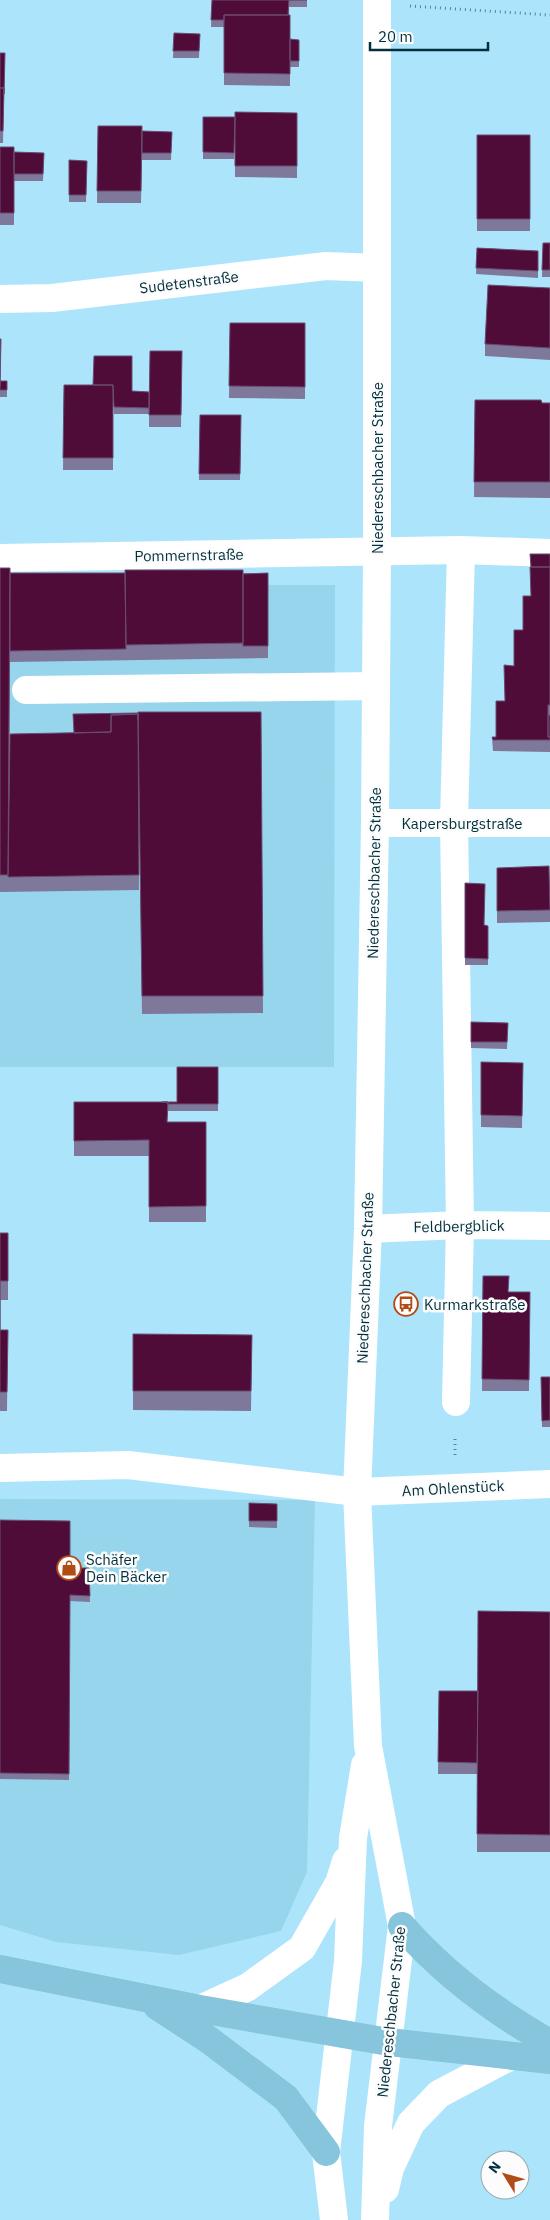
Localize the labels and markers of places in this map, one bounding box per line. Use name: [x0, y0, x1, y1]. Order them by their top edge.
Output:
bus stop icon: Kurmarkstraße: [393, 1291, 419, 1317]
place label: Kurmarkstraße: [424, 1295, 526, 1314]
place label: Schäfer Dein Bäcker: [86, 1550, 167, 1586]
shop icon: Schäfer Dein Bäcker: [56, 1555, 82, 1581]

